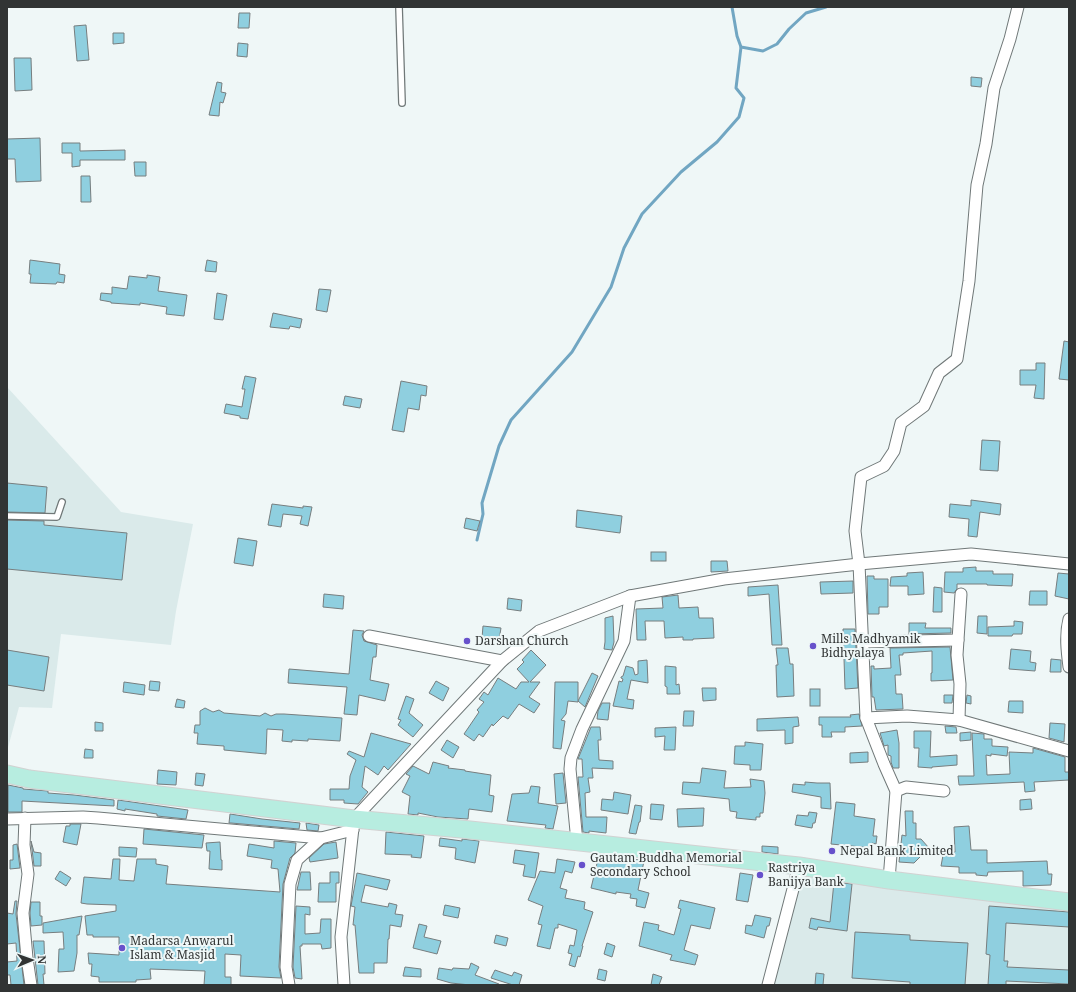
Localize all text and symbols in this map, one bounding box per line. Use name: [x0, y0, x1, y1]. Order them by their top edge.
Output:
place label: Mills Madhyamik Bidhyalaya: [821, 630, 922, 661]
place label: Darshan Church: [475, 632, 569, 649]
marker: Darshan Church: [462, 636, 472, 646]
marker: Mills Madhyamik Bidhyalaya: [808, 641, 818, 651]
place label: Nepal Bank Limited: [840, 842, 954, 859]
marker: Nepal Bank Limited: [827, 846, 837, 856]
place label: Gautam Buddha Memorial Secondary School: [590, 849, 742, 880]
place label: Rastriya Banijya Bank: [768, 859, 845, 890]
marker: Gautam Buddha Memorial Secondary School: [577, 860, 587, 870]
marker: Rastriya Banijya Bank: [755, 870, 765, 880]
place label: Madarsa Anwarul Islam & Masjid: [130, 932, 234, 963]
north arrow: [12, 940, 52, 980]
marker: Madarsa Anwarul Islam & Masjid: [117, 943, 127, 953]
text: N: [35, 955, 50, 965]

